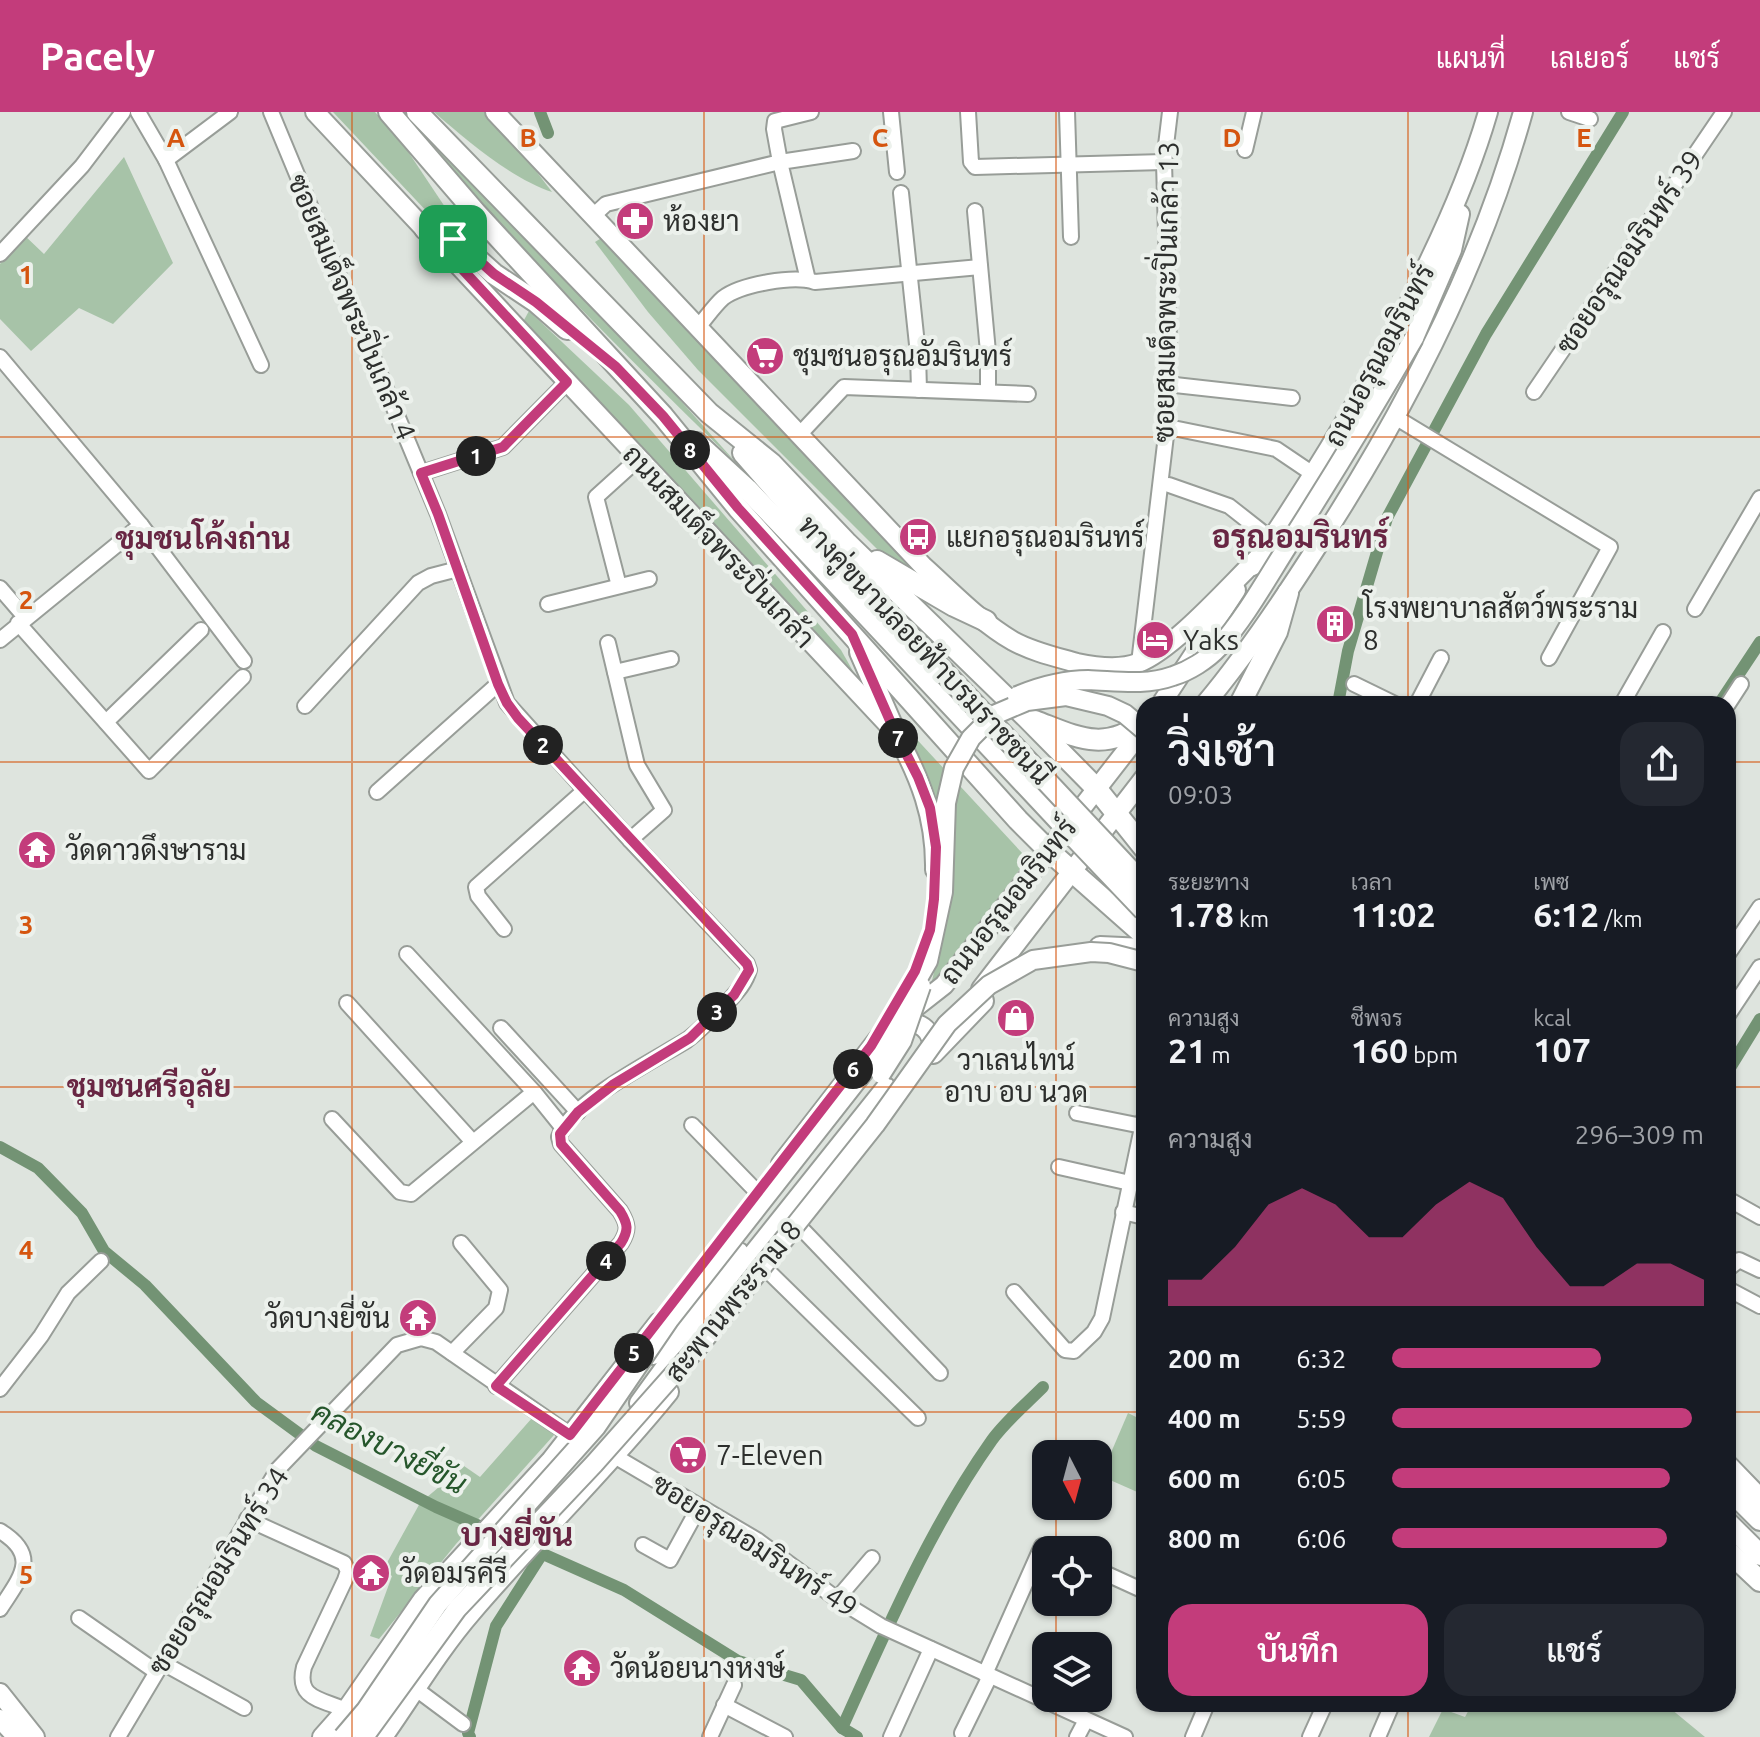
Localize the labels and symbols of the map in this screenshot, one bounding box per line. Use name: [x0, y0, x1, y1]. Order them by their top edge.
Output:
text: A: [167, 123, 186, 152]
text: B: [519, 123, 537, 152]
text: C: [872, 123, 889, 152]
text: D: [1223, 123, 1241, 152]
text: E: [1576, 123, 1592, 152]
street label: ซอยสมเด็จพระปิ่นเกล้า 13: [1141, 141, 1184, 443]
street label: ซอยอรุณอมรินทร์ 39: [1547, 143, 1712, 362]
street label: ซอยสมเด็จพระปิ่นเกล้า 4: [282, 167, 429, 444]
pharmacy icon: ห้องยา: [614, 200, 656, 242]
place label: ห้องยา: [663, 203, 740, 236]
pin: [419, 205, 487, 273]
street label: ถนนอรุณอมรินทร์: [1315, 257, 1444, 454]
text: 1: [19, 260, 33, 289]
supermarket icon: ชุมชนอรุณอัมรินทร์: [744, 335, 786, 377]
place label: ชุมชนอรุณอัมรินทร์: [793, 337, 1012, 376]
pin: 8: [670, 430, 710, 470]
street label: ถนนสมเด็จพระปิ่นเกล้า: [617, 433, 826, 653]
pin: 1: [456, 436, 496, 476]
street label: ทางคู่ขนานลอยฟ้าบรมราชชนนี: [789, 508, 1059, 794]
bus stop icon: แยกอรุณอมรินทร์: [897, 516, 939, 558]
district label: อรุณอมรินทร์: [1211, 516, 1390, 560]
district label: ชุมชนโค้งถ่าน: [115, 518, 291, 560]
place label: แยกอรุณอมรินทร์: [946, 518, 1145, 557]
text: 2: [19, 585, 33, 614]
place label: โรงพยาบาลสัตว์พระราม 8: [1361, 589, 1638, 655]
building icon: โรงพยาบาลสัตว์พระราม 8: [1314, 603, 1356, 645]
hotel icon: Yaks: [1134, 619, 1176, 661]
place label: Yaks: [1183, 624, 1239, 655]
pin: 7: [878, 718, 918, 758]
pin: 2: [523, 725, 563, 765]
street label: ถนนอรุณอมรินทร์: [931, 810, 1086, 993]
temple icon: วัดดาวดึงษาราม: [16, 829, 58, 871]
place label: วัดดาวดึงษาราม: [65, 832, 247, 865]
text: 3: [19, 910, 33, 939]
pin: 3: [697, 992, 737, 1032]
shop icon: วาเลนไทน์ อาบ อบ นวด: [995, 997, 1037, 1039]
place label: วาเลนไทน์ อาบ อบ นวด: [944, 1041, 1088, 1107]
pin: 6: [833, 1049, 873, 1089]
district label: ชุมชนศรีอุลัย: [67, 1067, 231, 1108]
street label: สะพานพระราม 8: [658, 1214, 807, 1387]
text: 4: [19, 1235, 33, 1264]
pin: 4: [586, 1241, 626, 1281]
place label: วัดบางยี่ขัน: [264, 1294, 390, 1333]
temple icon: วัดบางยี่ขัน: [397, 1297, 439, 1339]
pin: 5: [614, 1333, 654, 1373]
water label: คลองบางยี่ขัน: [307, 1387, 476, 1500]
supermarket icon: 7-Eleven: [667, 1434, 709, 1476]
place label: 7-Eleven: [716, 1439, 823, 1470]
north arrow: [1032, 1440, 1112, 1520]
street label: ซอยอรุณอมรินทร์ 34: [139, 1460, 298, 1682]
street label: ซอยอรุณอมรินทร์ 49: [644, 1464, 865, 1627]
district label: บางยี่ขัน: [461, 1507, 573, 1552]
temple icon: วัดอมรคีรี: [350, 1552, 392, 1594]
place label: วัดอมรคีรี: [399, 1555, 508, 1588]
text: 5: [19, 1560, 33, 1589]
temple icon: วัดน้อยนางหงษ์: [561, 1647, 603, 1689]
place label: วัดน้อยนางหงษ์: [610, 1649, 786, 1683]

